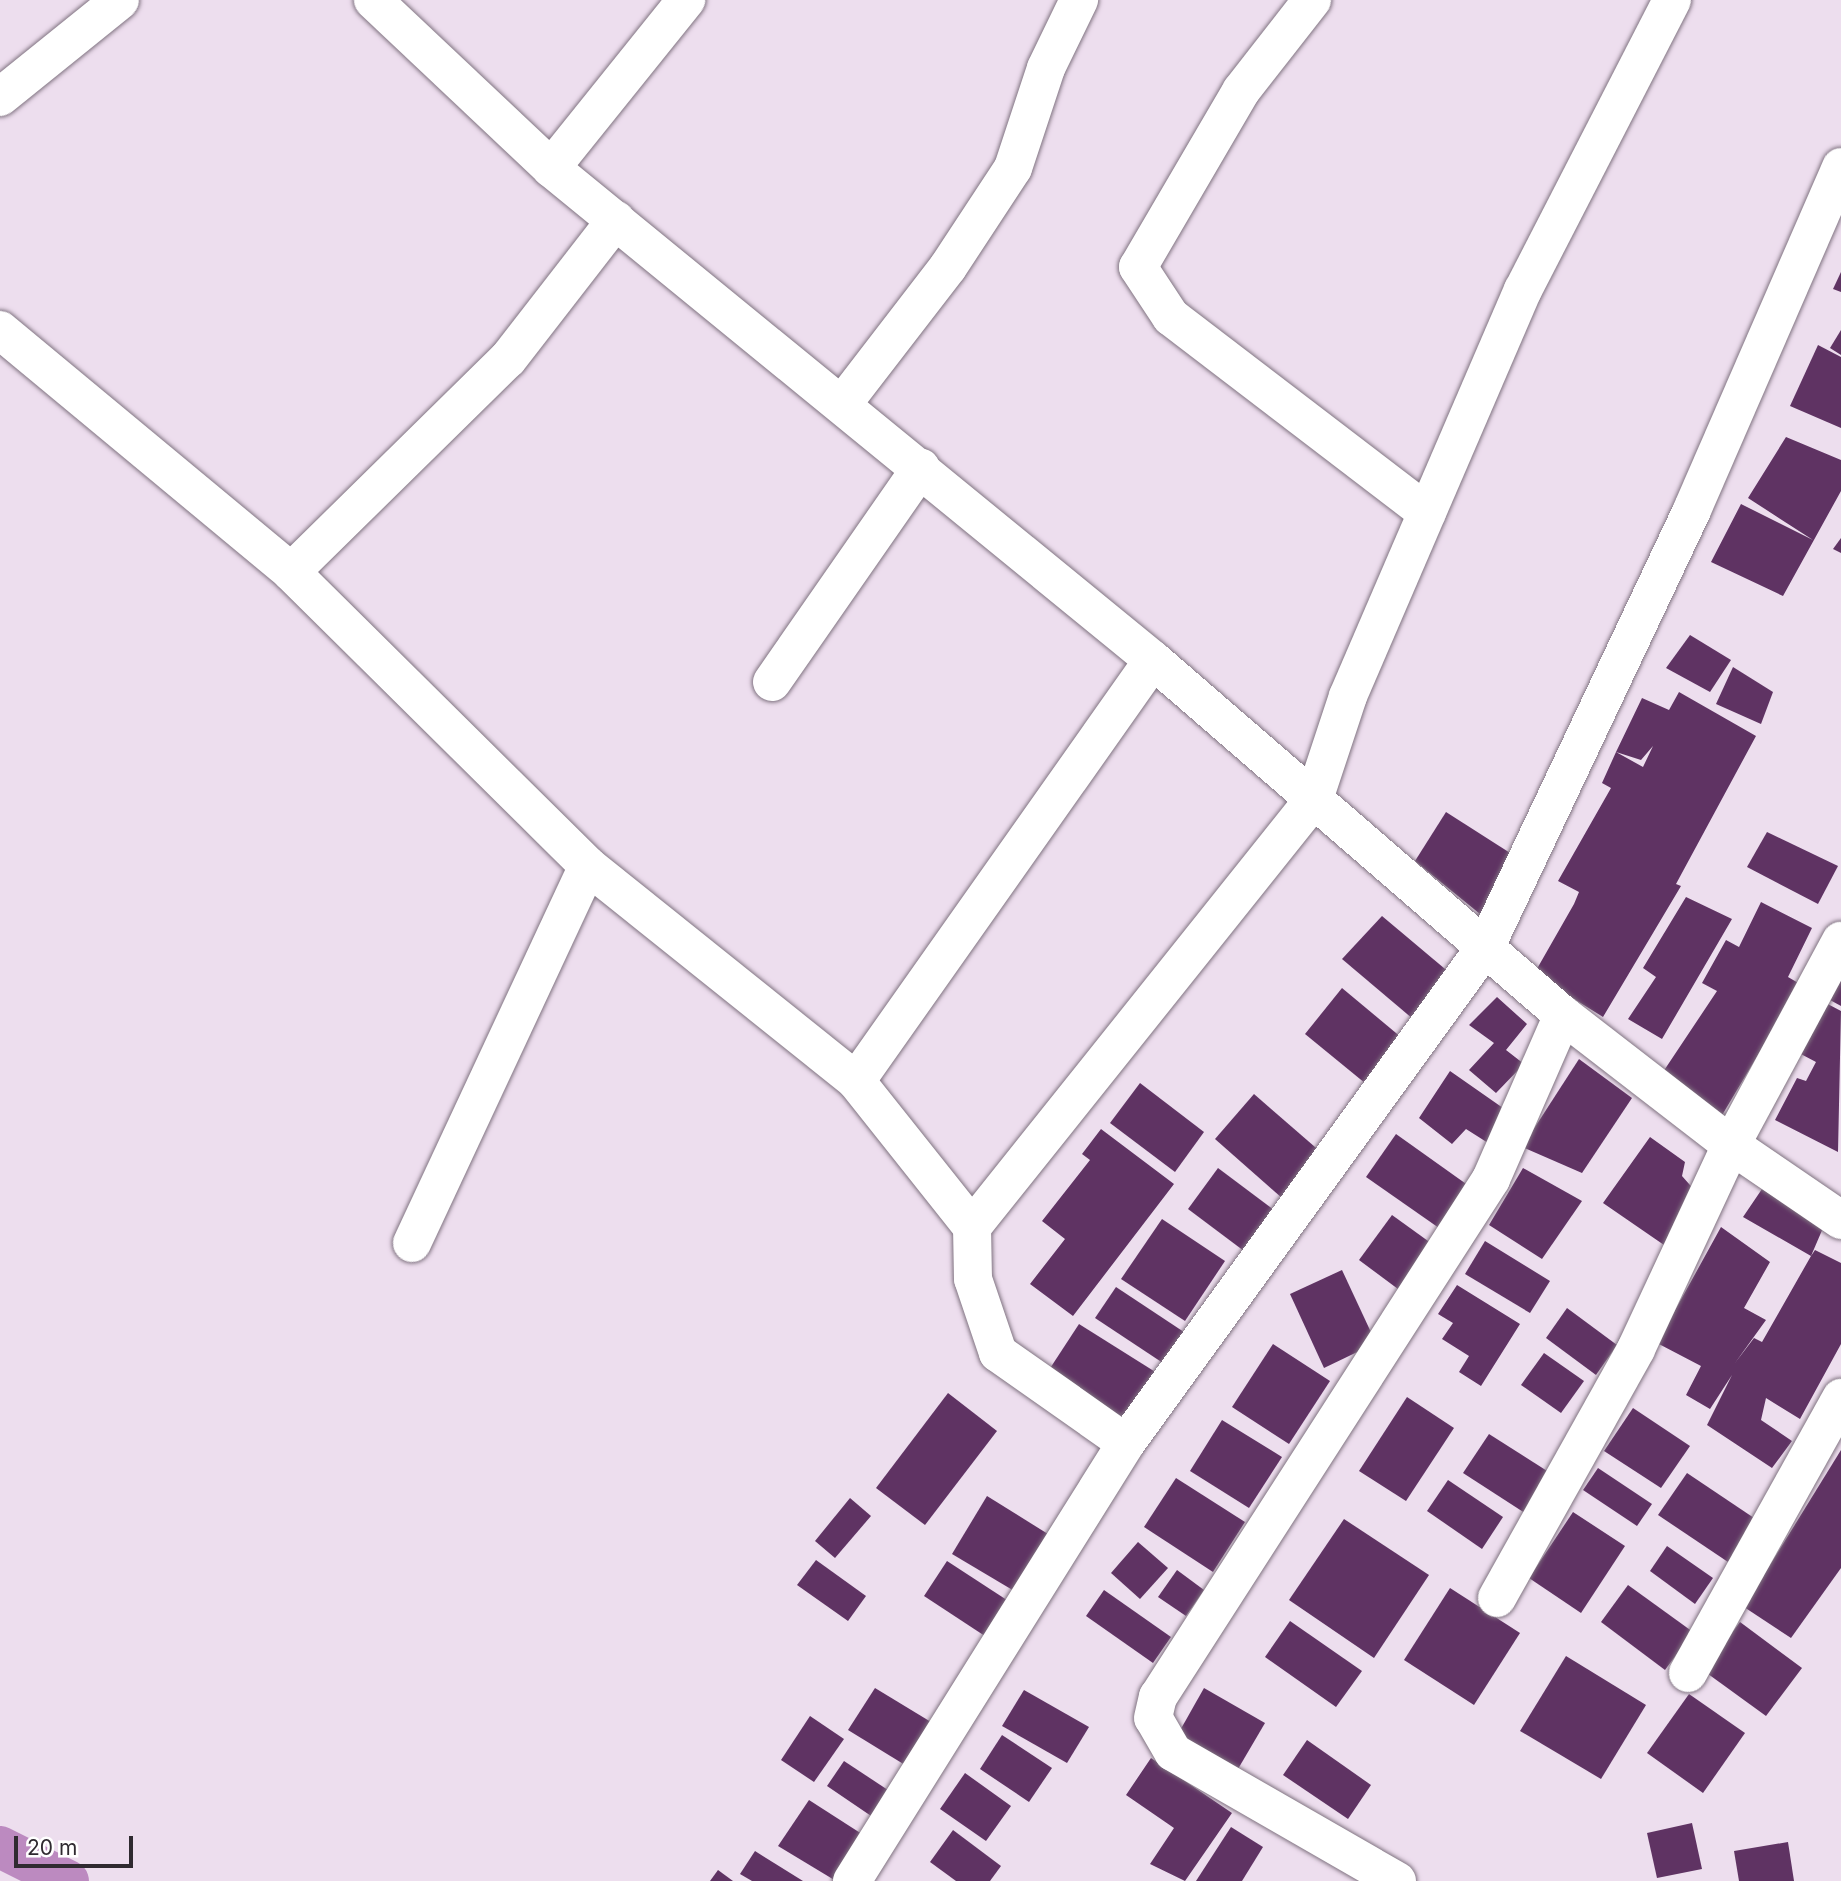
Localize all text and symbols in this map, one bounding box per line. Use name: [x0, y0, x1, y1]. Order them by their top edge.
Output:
scale bar: [18, 1822, 136, 1866]
text: 20 m: [27, 1835, 77, 1860]

